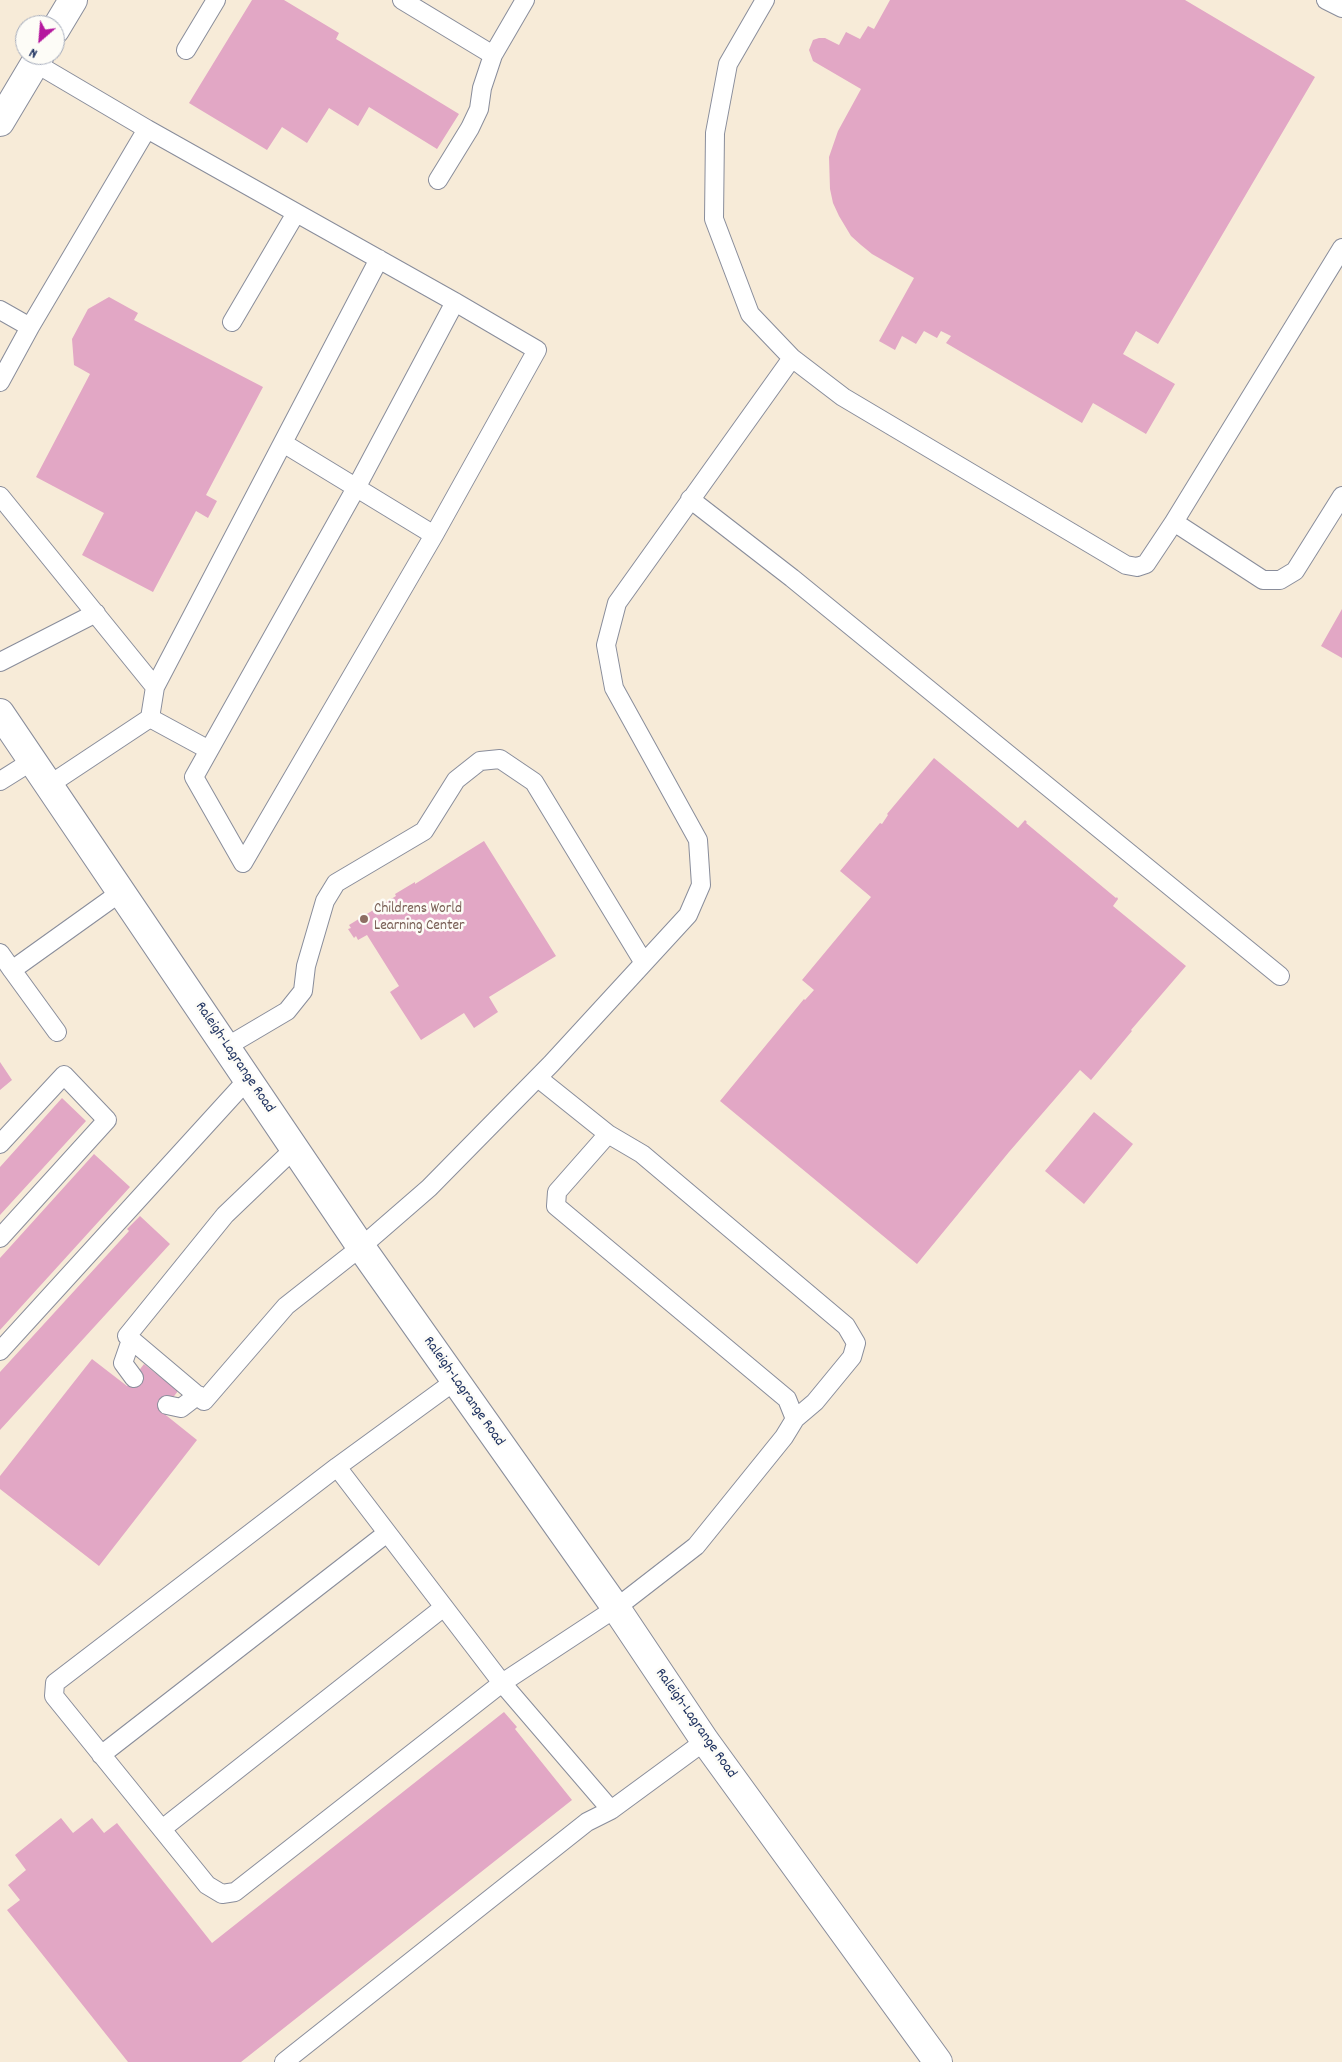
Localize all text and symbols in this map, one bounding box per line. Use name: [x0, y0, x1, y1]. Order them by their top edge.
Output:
north arrow: [15, 15, 65, 65]
text: N: [26, 42, 41, 63]
place label: Childrens World Learning Center: [374, 901, 465, 936]
marker: Childrens World Learning Center: [358, 913, 370, 925]
street label: Raleigh-Lagrange Road: [190, 999, 278, 1117]
street label: Raleigh-Lagrange Road: [418, 1334, 508, 1450]
street label: Raleigh-Lagrange Road: [650, 1666, 740, 1782]

